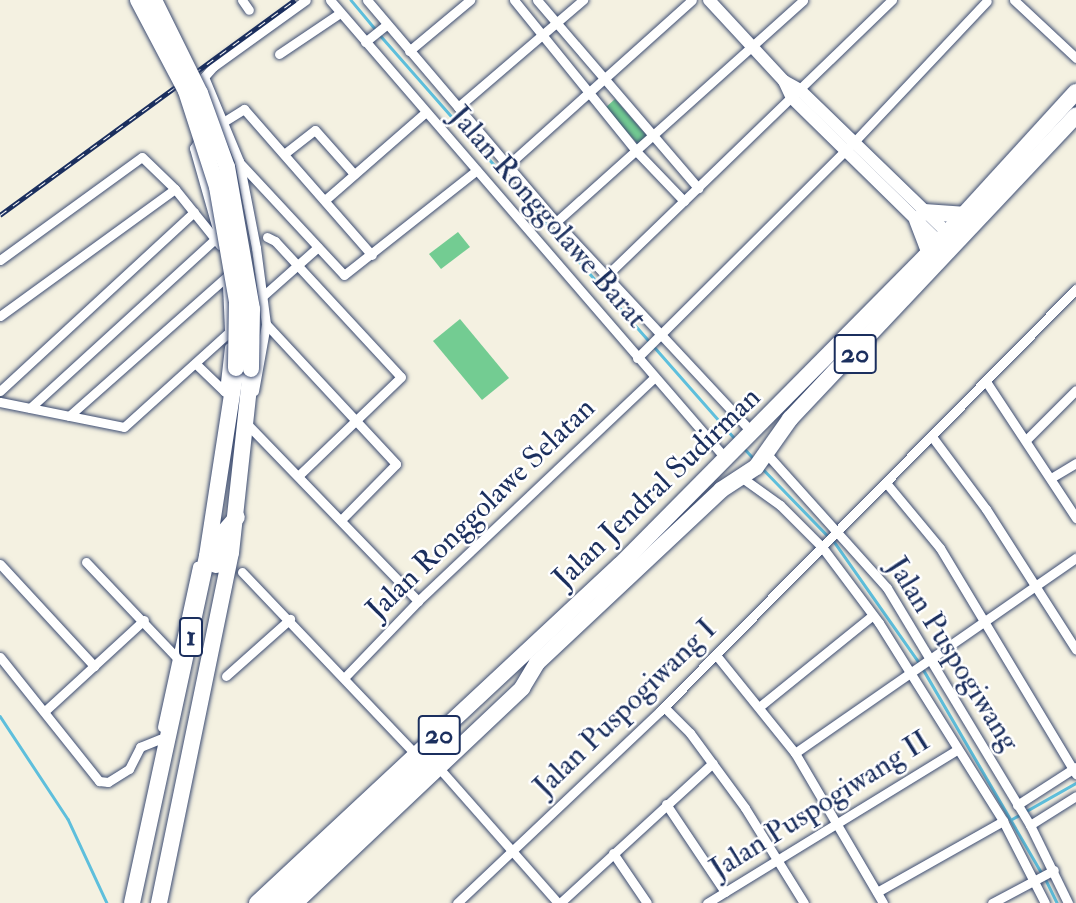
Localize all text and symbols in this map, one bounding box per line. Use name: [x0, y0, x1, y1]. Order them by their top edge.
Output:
street label: Jalan Ronggolawe Barat: [442, 99, 654, 335]
road number: 20: [832, 330, 878, 378]
street label: Jalan Jendral Sudirman: [546, 380, 768, 596]
street label: Jalan Ronggolawe Selatan: [359, 390, 603, 628]
street label: Jalan Puspogiwang: [879, 550, 1027, 758]
road number: 1: [179, 612, 203, 662]
street label: Jalan Puspogiwang I: [526, 612, 724, 804]
road number: 20: [416, 710, 462, 760]
street label: Jalan Puspogiwang II: [703, 723, 937, 887]

